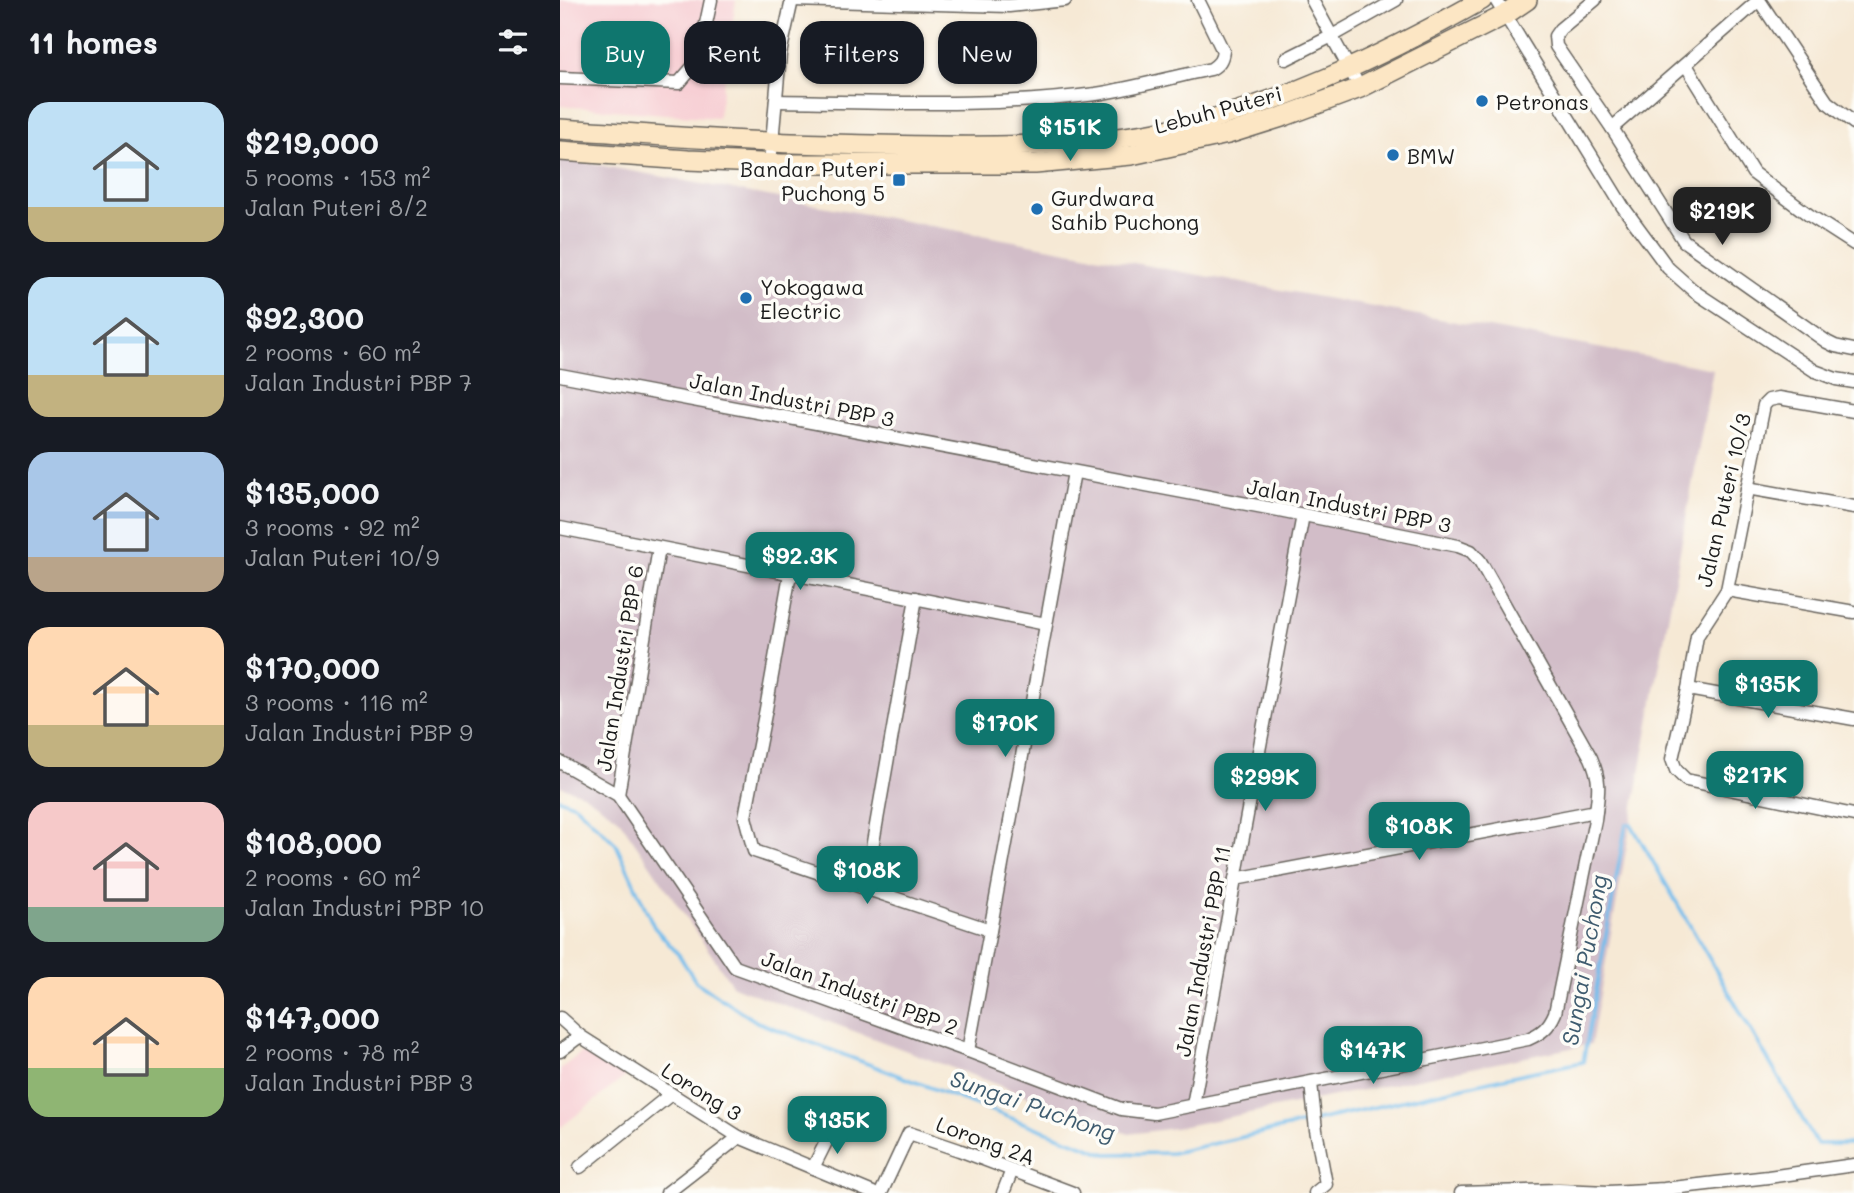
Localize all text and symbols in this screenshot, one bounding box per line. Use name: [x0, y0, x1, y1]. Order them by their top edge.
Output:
chip: Buy: [581, 21, 670, 84]
chip: Rent: [684, 21, 786, 84]
chip: Filters: [800, 21, 924, 84]
chip: New: [938, 21, 1037, 84]
text: 11 homes: [28, 22, 158, 62]
icon: filters: [494, 23, 532, 61]
street label: Lebuh Puteri: [1151, 79, 1285, 139]
place label: Petronas: [1496, 88, 1589, 115]
marker: Petronas: [1474, 93, 1490, 109]
pin: $151K: [1021, 104, 1119, 163]
text: $151K: [1038, 111, 1102, 141]
text: $219,000: [245, 122, 379, 162]
icon: home: [84, 130, 168, 214]
place label: BMW: [1407, 142, 1455, 169]
marker: BMW: [1385, 147, 1401, 163]
place label: Bandar Puteri Puchong 5: [740, 155, 885, 206]
text: 5 rooms · 153 m²: [245, 162, 430, 192]
marker: Bandar Puteri Puchong 5: [891, 172, 907, 188]
place label: Gurdwara Sahib Puchong: [1051, 184, 1199, 235]
pin: $219K: [1673, 188, 1771, 247]
text: Jalan Puteri 8/2: [245, 192, 428, 222]
text: $219K: [1689, 195, 1755, 225]
marker: Gurdwara Sahib Puchong: [1029, 201, 1045, 217]
place label: Yokogawa Electric: [760, 273, 864, 324]
marker: Yokogawa Electric: [738, 290, 754, 306]
text: $92,300: [245, 297, 364, 337]
icon: home: [84, 305, 168, 389]
text: 2 rooms · 60 m²: [245, 337, 421, 367]
street label: Jalan Industri PBP 3: [687, 366, 897, 432]
text: Jalan Industri PBP 7: [245, 367, 472, 397]
street label: Jalan Puteri 10/3: [1690, 411, 1756, 589]
text: $135,000: [245, 472, 379, 512]
street label: Jalan Industri PBP 3: [1244, 472, 1454, 538]
icon: home: [84, 480, 168, 564]
text: 3 rooms · 92 m²: [245, 512, 420, 542]
pin: $92.3K: [743, 532, 857, 592]
text: $92.3K: [762, 540, 838, 570]
text: Jalan Puteri 10/9: [245, 542, 439, 572]
street label: Jalan Industri PBP 6: [589, 563, 649, 773]
text: $170,000: [245, 647, 380, 687]
icon: home: [84, 655, 168, 739]
pin: $135K: [1719, 660, 1817, 720]
text: $135K: [1735, 668, 1801, 698]
text: 3 rooms · 116 m²: [245, 687, 428, 717]
pin: $170K: [956, 700, 1054, 759]
text: $170K: [971, 707, 1039, 737]
text: Jalan Industri PBP 9: [245, 717, 473, 747]
pin: $217K: [1706, 752, 1804, 811]
pin: $299K: [1216, 754, 1314, 813]
text: $217K: [1722, 759, 1788, 789]
text: $299K: [1230, 761, 1300, 791]
pin: $108K: [1370, 802, 1468, 862]
text: $108K: [1385, 810, 1453, 840]
text: $108,000: [245, 822, 382, 862]
icon: home: [84, 830, 168, 914]
street label: Jalan Industri PBP 11: [1168, 843, 1236, 1059]
pin: $108K: [818, 846, 916, 906]
text: $108K: [833, 854, 901, 884]
text: 2 rooms · 60 m²: [245, 862, 421, 892]
water label: Sungai Puchong: [1554, 872, 1614, 1048]
text: Jalan Industri PBP 10: [245, 892, 484, 922]
street label: Jalan Industri PBP 2: [758, 944, 962, 1040]
text: $147,000: [245, 997, 380, 1037]
icon: home: [84, 1005, 168, 1089]
pin: $147K: [1324, 1026, 1422, 1086]
text: $147K: [1340, 1034, 1406, 1064]
text: 2 rooms · 78 m²: [245, 1037, 419, 1067]
street label: Lorong 3: [657, 1056, 747, 1126]
water label: Sungai Puchong: [946, 1063, 1120, 1147]
text: Jalan Industri PBP 3: [245, 1067, 473, 1097]
pin: $135K: [788, 1096, 886, 1156]
text: $135K: [804, 1104, 870, 1134]
street label: Lorong 2A: [933, 1110, 1039, 1170]

